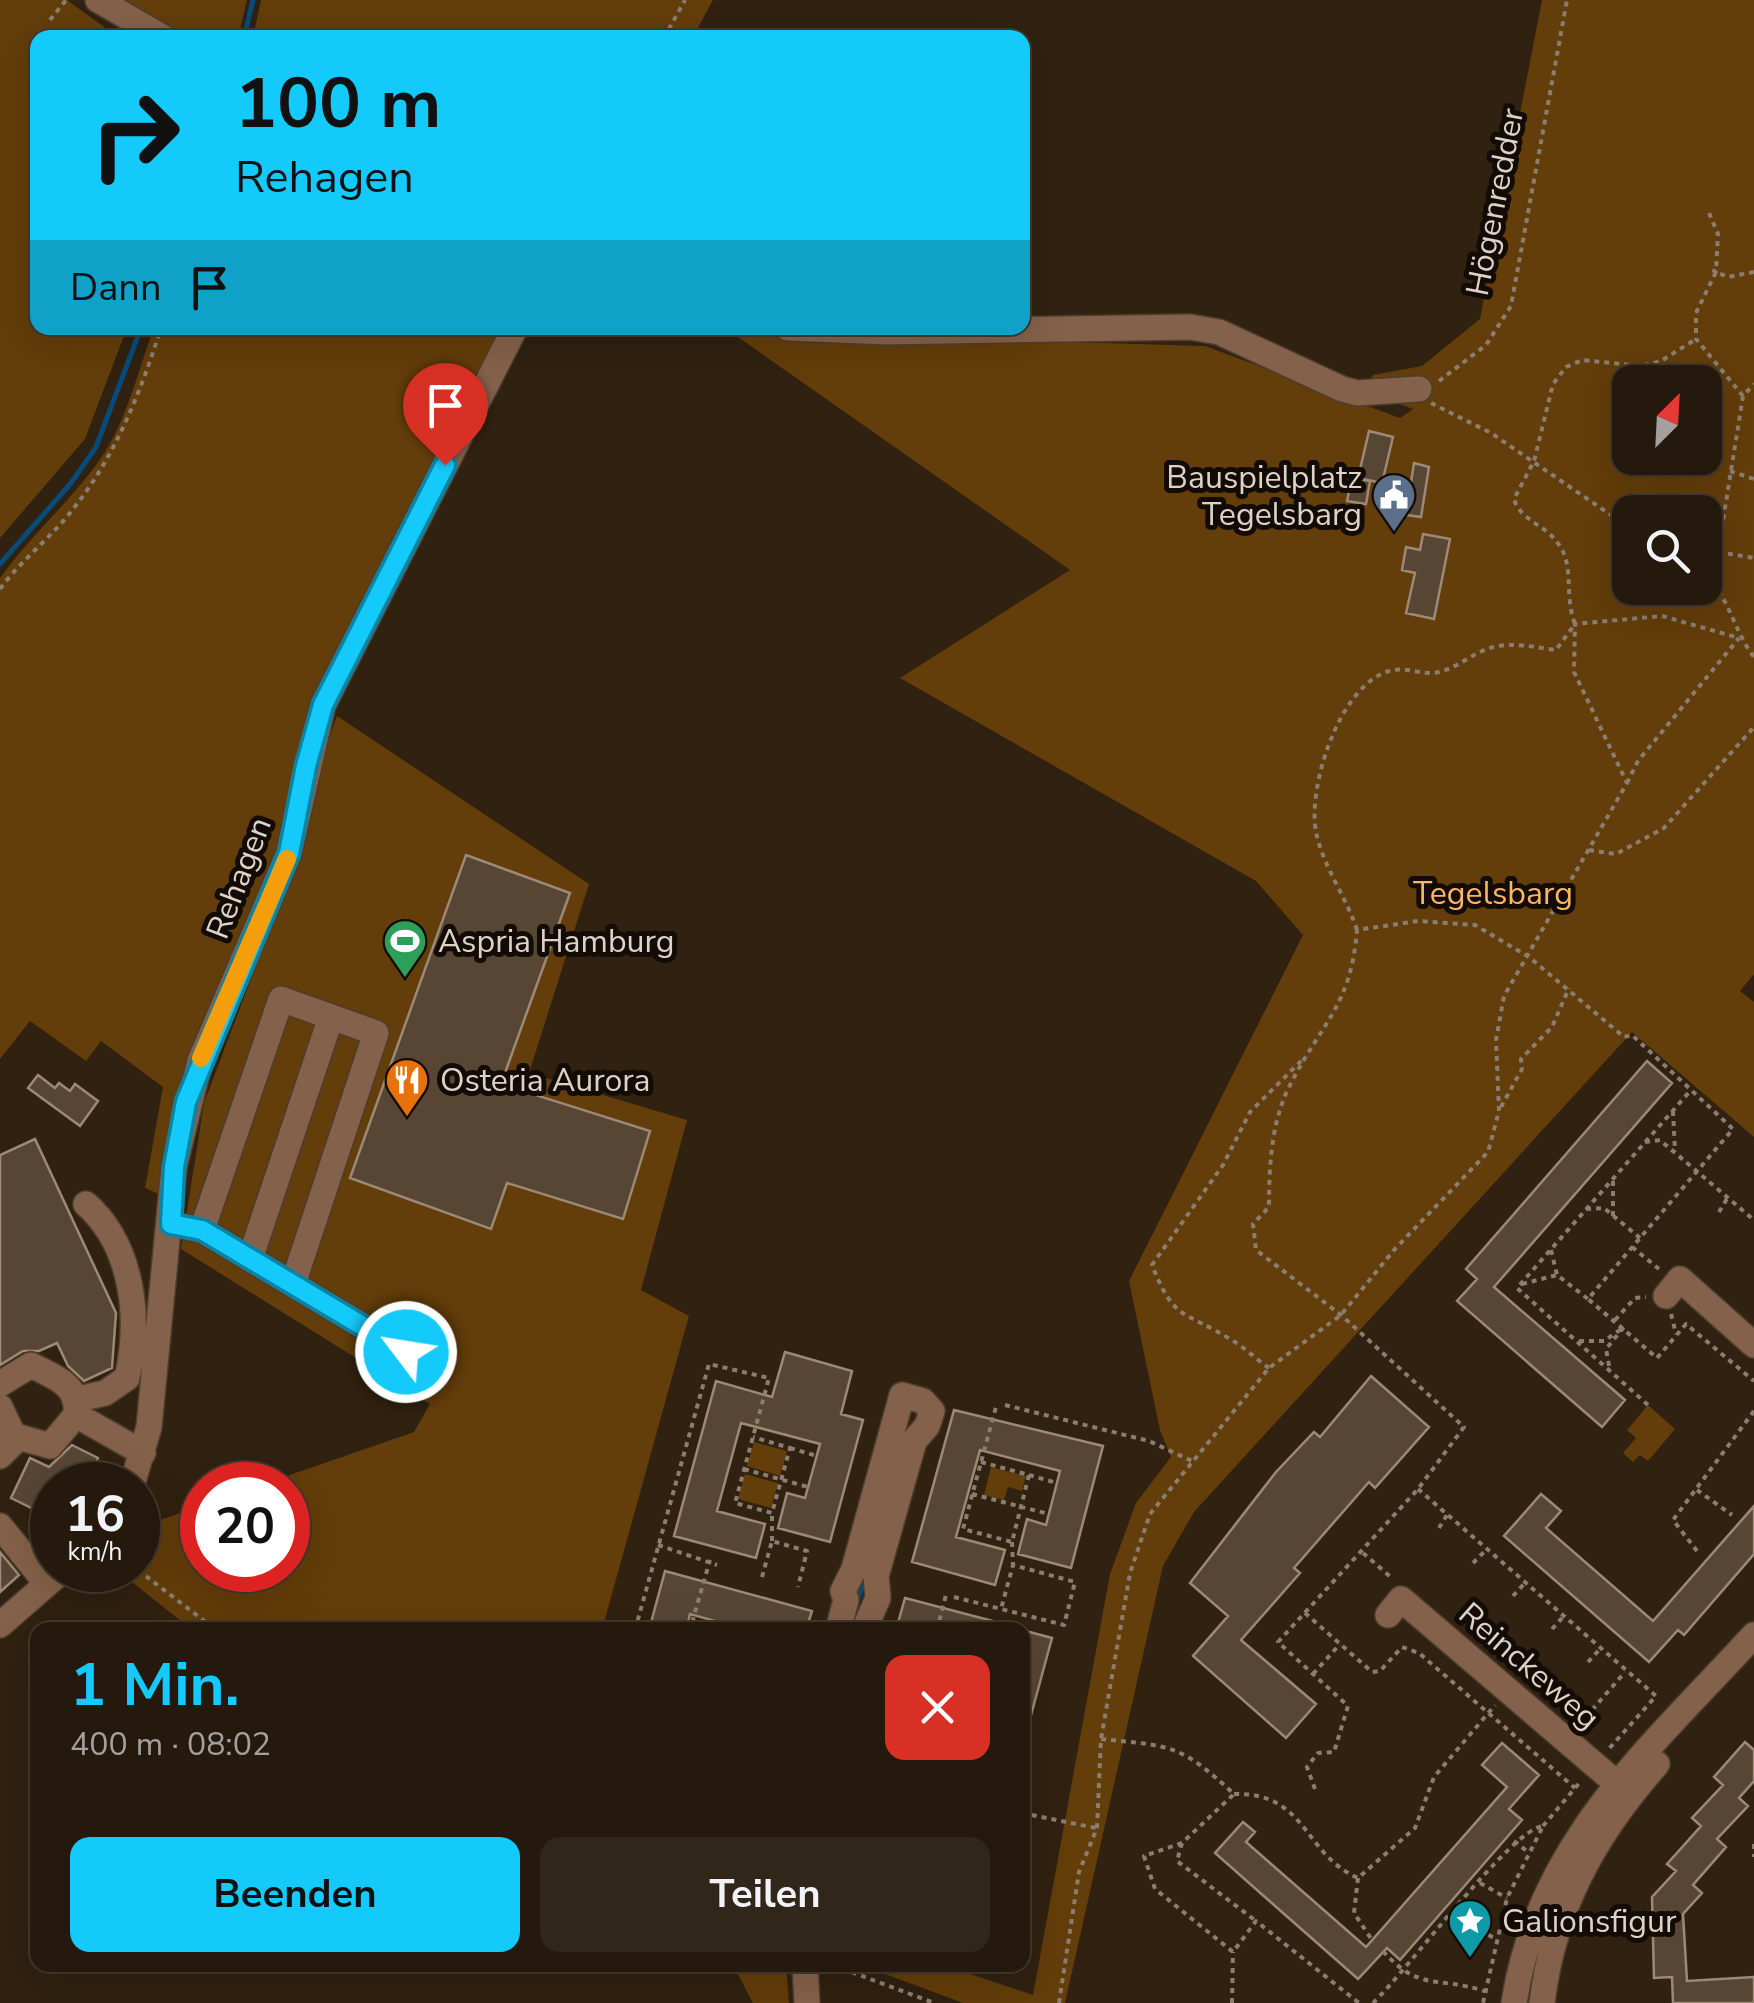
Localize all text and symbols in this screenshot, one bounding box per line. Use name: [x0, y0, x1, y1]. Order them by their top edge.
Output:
text: 100 m: [235, 56, 441, 152]
icon: right: [70, 70, 200, 200]
street label: Högenredder: [1456, 104, 1534, 299]
text: Rehagen: [235, 147, 414, 208]
icon: arrive: [182, 260, 237, 315]
text: Dann: [70, 262, 162, 313]
pin: [403, 363, 488, 466]
north arrow: [1612, 365, 1722, 475]
map controls: [1612, 365, 1722, 605]
icon: arrive: [418, 378, 473, 433]
place label: Bauspielplatz Tegelsbarg: [1166, 456, 1362, 536]
public building icon: Bauspielplatz Tegelsbarg: [1371, 472, 1417, 533]
button: search: [1612, 495, 1722, 605]
street label: Rehagen: [196, 811, 282, 945]
park label: Tegelsbarg: [1413, 872, 1573, 915]
sports icon: Aspria Hamburg: [382, 918, 428, 979]
place label: Aspria Hamburg: [438, 920, 675, 963]
restaurant icon: Osteria Aurora: [384, 1057, 430, 1118]
place label: Osteria Aurora: [440, 1059, 650, 1102]
position arrow: [354, 1300, 458, 1404]
speed limit sign: 20: [180, 1462, 310, 1592]
text: 16: [65, 1480, 125, 1549]
text: km/h: [67, 1535, 123, 1569]
street label: Reinckeweg: [1449, 1593, 1609, 1739]
text: 1 Min.: [70, 1644, 240, 1726]
button: close: [885, 1655, 990, 1760]
text: 400 m · 08:02: [70, 1723, 271, 1766]
button: Beenden: [70, 1837, 520, 1952]
button: Teilen: [540, 1837, 990, 1952]
place icon: Galionsfigur: [1447, 1898, 1493, 1959]
place label: Galionsfigur: [1502, 1900, 1677, 1943]

